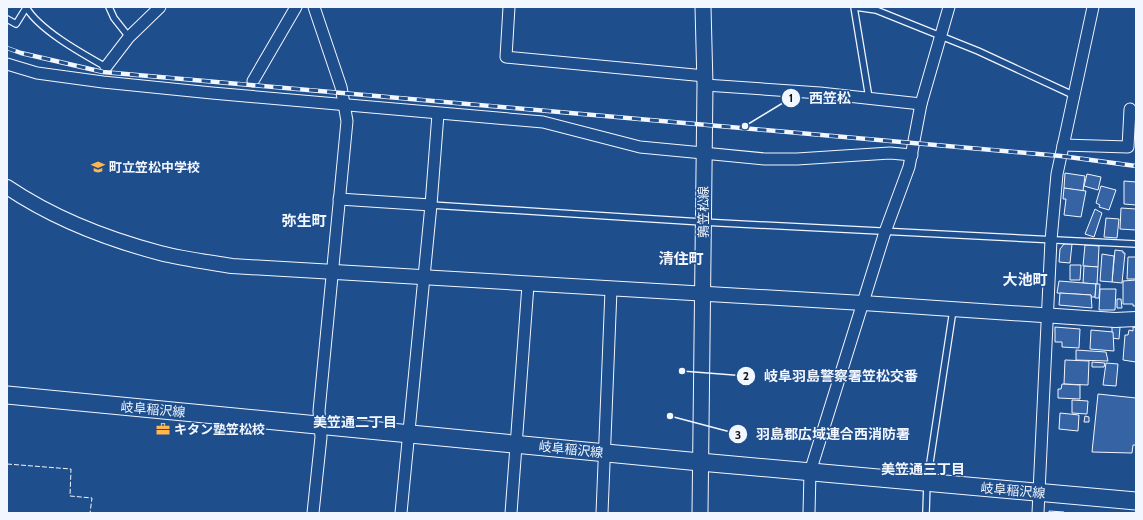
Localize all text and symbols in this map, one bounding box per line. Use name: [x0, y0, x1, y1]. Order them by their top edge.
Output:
callout: 西笠松: [781, 85, 859, 111]
text: 西笠松: [809, 89, 851, 107]
text: 1: [789, 90, 793, 105]
school or university icon: 町立笠松中学校: [90, 159, 106, 175]
place label: 町立笠松中学校: [109, 159, 200, 175]
street label: 鶉笠松線: [695, 186, 711, 238]
district label: 弥生町: [281, 212, 327, 230]
district label: 清住町: [658, 250, 704, 268]
district label: 大池町: [1002, 271, 1048, 289]
callout: 岐阜羽島警察署笠松交番: [736, 363, 926, 389]
text: 岐阜羽島警察署笠松交番: [764, 367, 918, 385]
text: 2: [743, 368, 749, 383]
street label: 岐阜稲沢線: [120, 398, 186, 420]
district label: 美笠通二丁目: [313, 413, 397, 431]
office icon: キタン塾笠松校: [155, 421, 171, 437]
place label: キタン塾笠松校: [174, 421, 265, 437]
callout: 羽島郡広域連合西消防署: [728, 421, 918, 447]
text: 羽島郡広域連合西消防署: [756, 425, 910, 443]
text: 3: [735, 427, 741, 442]
street label: 岐阜稲沢線: [538, 438, 604, 460]
district label: 美笠通三丁目: [881, 460, 965, 478]
street label: 岐阜稲沢線: [980, 479, 1046, 501]

